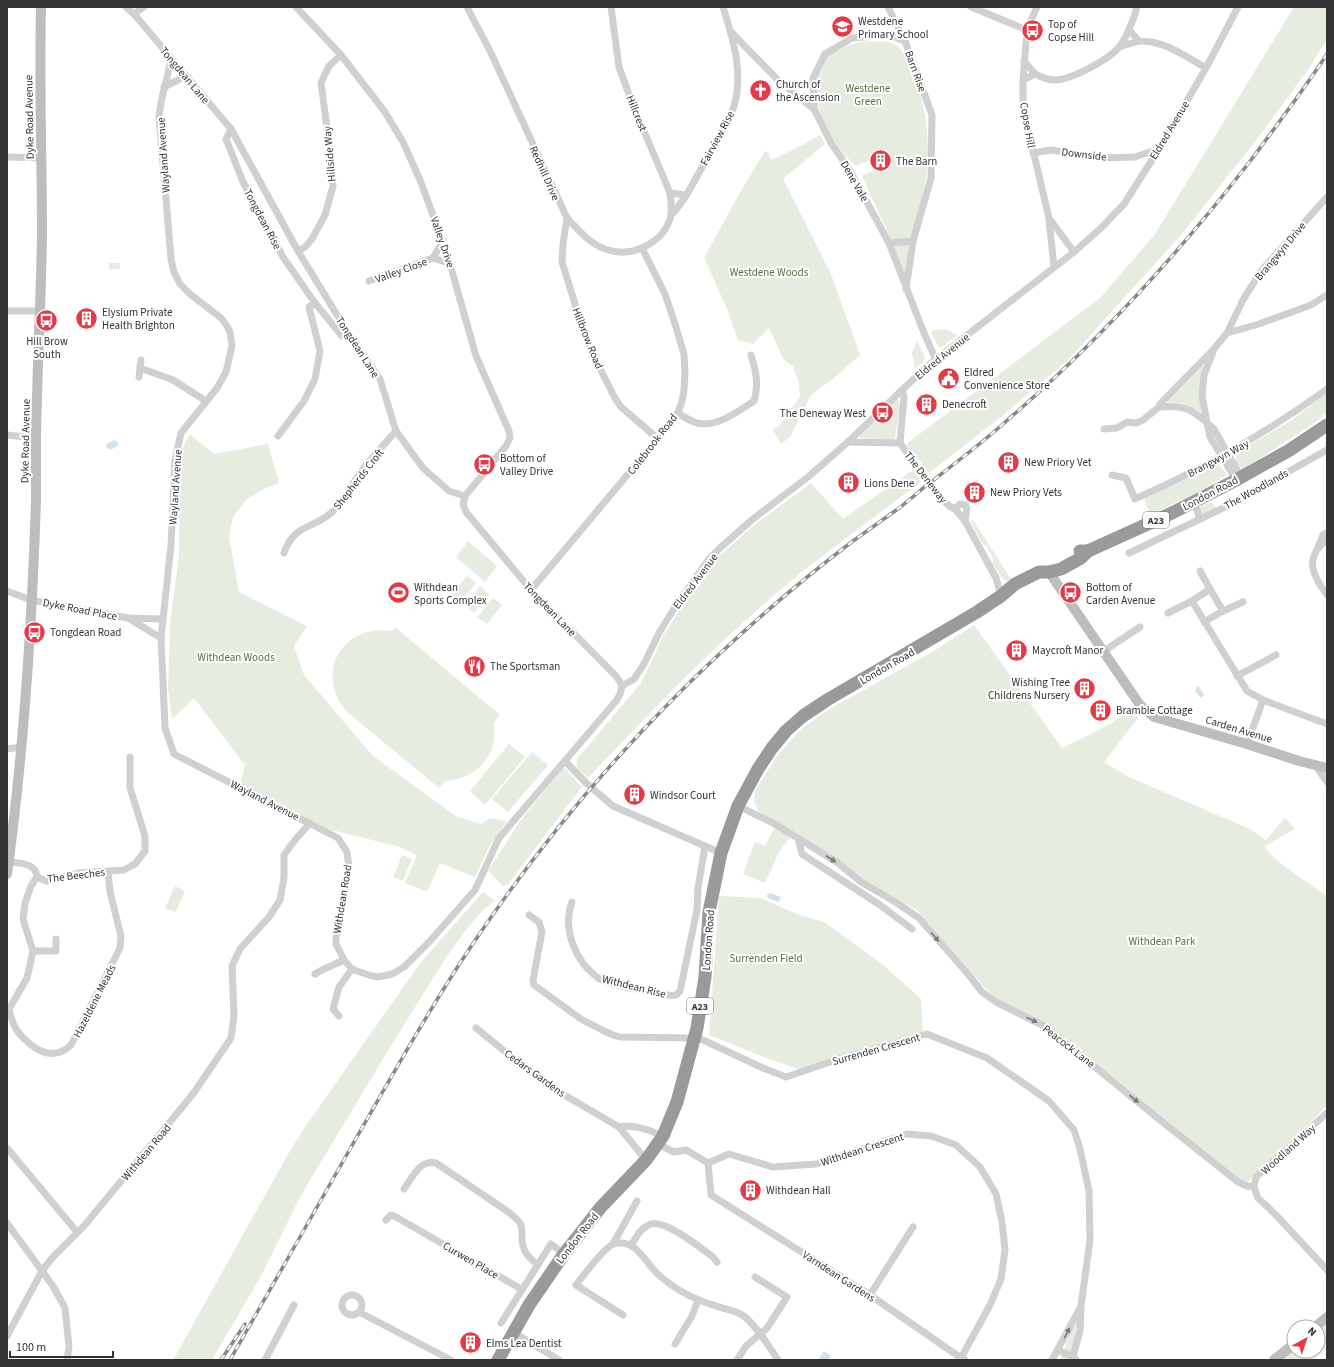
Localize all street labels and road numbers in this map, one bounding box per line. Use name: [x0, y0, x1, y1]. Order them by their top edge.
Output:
street label: Tongdean Lane: [156, 44, 213, 107]
street label: Barn Rise: [901, 48, 930, 94]
street label: Dyke Road Avenue: [21, 74, 38, 159]
street label: Hillcrest: [623, 93, 651, 134]
street label: Eldred Avenue: [1146, 98, 1193, 162]
street label: Copse Hill: [1016, 101, 1039, 149]
street label: Fairview Rise: [697, 108, 738, 168]
street label: Wayland Avenue: [153, 116, 174, 193]
street label: Hillside Way: [320, 126, 339, 182]
street label: Redhill Drive: [526, 144, 563, 203]
street label: Downside: [1060, 144, 1108, 165]
street label: Dene Vale: [837, 158, 873, 205]
street label: Tongdean Rise: [240, 186, 285, 253]
street label: Valley Drive: [427, 215, 458, 270]
street label: Brangwyn Drive: [1251, 218, 1310, 284]
street label: Valley Close: [373, 254, 430, 287]
street label: Hillbrow Road: [568, 305, 607, 371]
street label: Tongdean Lane: [332, 314, 383, 381]
street label: Eldred Avenue: [912, 329, 973, 383]
street label: Dyke Road Avenue: [17, 398, 34, 483]
street label: Colebrook Road: [624, 411, 681, 478]
street label: Brangwyn Way: [1185, 436, 1252, 481]
street label: Shepherds Croft: [330, 445, 387, 513]
street label: Wayland Avenue: [165, 448, 186, 525]
street label: The Deneway: [901, 448, 951, 506]
street label: The Woodlands: [1221, 465, 1291, 513]
street label: London Road: [1180, 472, 1241, 514]
road number: A23: [1143, 512, 1169, 528]
street label: Eldred Avenue: [670, 550, 722, 612]
street label: Tongdean Lane: [520, 579, 580, 640]
street label: Dyke Road Place: [41, 595, 119, 624]
street label: London Road: [857, 645, 917, 688]
street label: Carden Avenue: [1204, 712, 1275, 747]
street label: Wayland Avenue: [228, 777, 302, 825]
street label: Withdean Road: [330, 863, 355, 935]
street label: The Beeches: [46, 864, 106, 886]
street label: London Road: [699, 909, 718, 971]
street label: Hazeldene Meads: [70, 962, 120, 1040]
street label: Withdean Rise: [600, 971, 668, 1002]
road number: A23: [687, 998, 713, 1014]
street label: Peacock Lane: [1039, 1021, 1098, 1072]
street label: Surrenden Crescent: [830, 1030, 922, 1069]
street label: Cedars Gardens: [501, 1046, 569, 1101]
street label: Withdean Road: [118, 1121, 175, 1184]
street label: Woodland Way: [1258, 1121, 1319, 1178]
street label: Withdean Crescent: [819, 1129, 906, 1170]
street label: London Road: [553, 1210, 602, 1267]
street label: Curwen Place: [440, 1238, 502, 1283]
street label: Varndean Gardens: [799, 1247, 878, 1306]

